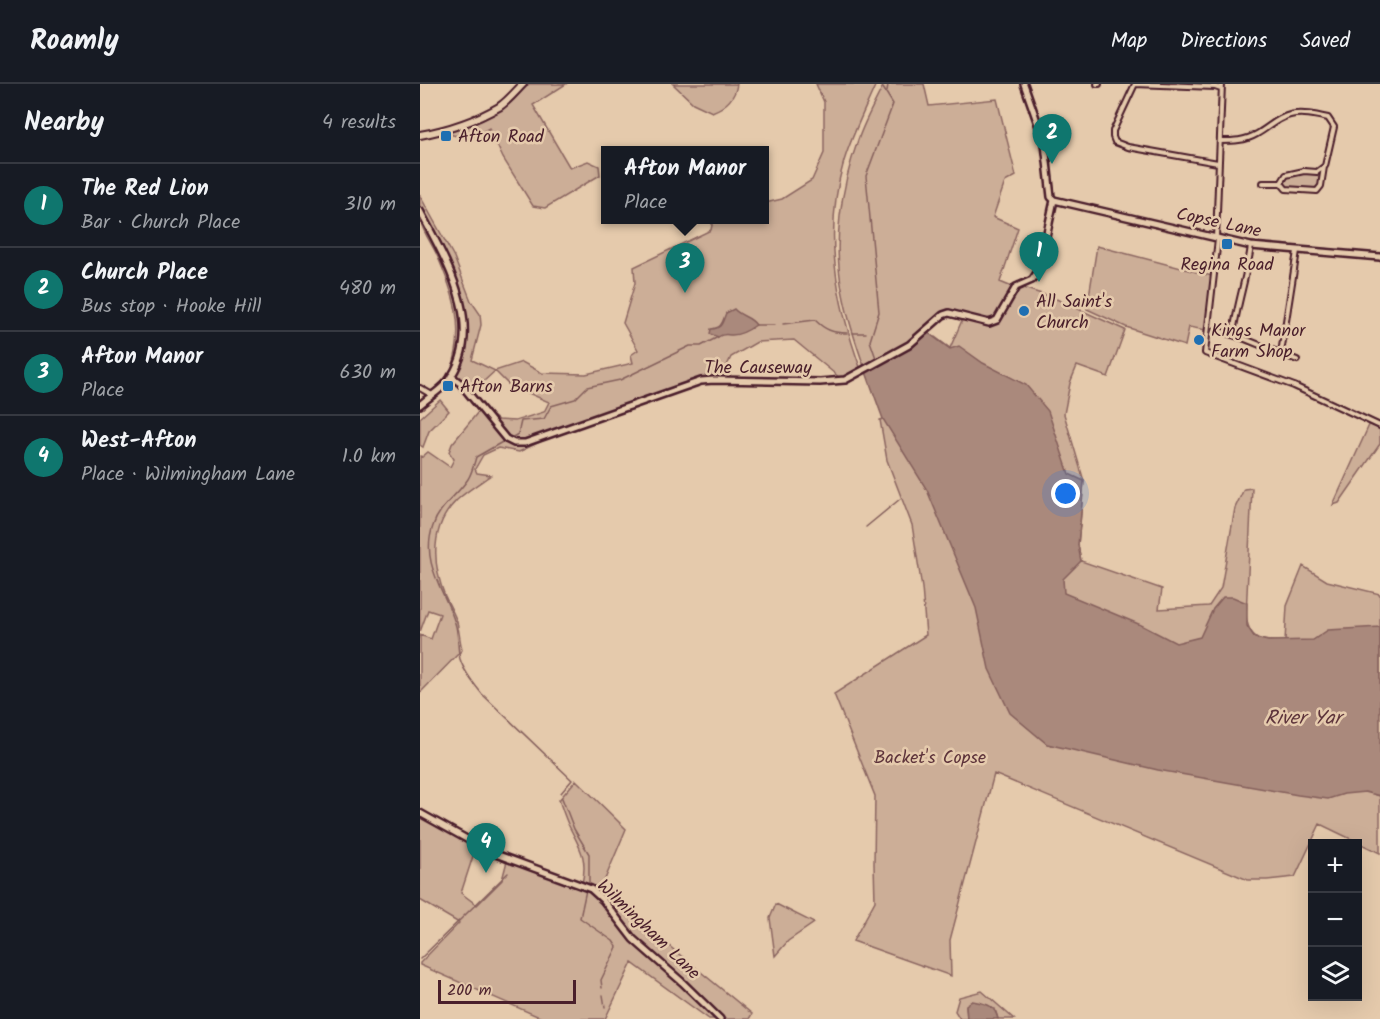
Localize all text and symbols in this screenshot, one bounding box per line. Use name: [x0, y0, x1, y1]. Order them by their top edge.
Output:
text: Roamly: [30, 19, 119, 64]
text: Map: [1111, 25, 1147, 58]
text: Directions: [1180, 25, 1267, 58]
text: Saved: [1300, 25, 1350, 58]
text: Nearby: [24, 102, 104, 144]
text: 4 results: [322, 107, 396, 139]
pin: 2: [1032, 115, 1072, 164]
place label: Afton Road: [458, 123, 545, 152]
marker: Afton Road: [439, 129, 453, 143]
popup: [601, 146, 769, 224]
text: Afton Manor: [624, 152, 746, 187]
text: The Red Lion: [81, 172, 209, 207]
text: Place: [624, 187, 667, 219]
text: 1: [40, 189, 47, 221]
text: 310 m: [344, 189, 396, 221]
street label: Copse Lane: [1173, 200, 1264, 247]
text: Bar · Church Place: [81, 207, 240, 239]
pin: 1: [1020, 232, 1058, 282]
marker: Regina Road: [1220, 237, 1234, 251]
pin: 3: [666, 244, 704, 293]
place label: Regina Road: [1181, 251, 1274, 280]
text: Church Place: [81, 256, 208, 291]
text: 2: [38, 273, 49, 305]
text: 480 m: [339, 273, 396, 305]
place label: All Saint's Church: [1036, 288, 1112, 338]
text: Bus stop · Hooke Hill: [81, 291, 261, 323]
marker: All Saint's Church: [1017, 304, 1031, 318]
place label: Kings Manor Farm Shop: [1211, 317, 1306, 367]
marker: Kings Manor Farm Shop: [1192, 333, 1206, 347]
text: Afton Manor: [81, 340, 203, 375]
street label: The Causeway: [704, 354, 812, 383]
text: 3: [38, 357, 49, 389]
text: 630 m: [340, 357, 396, 389]
place label: Afton Barns: [460, 373, 553, 402]
text: Place: [81, 375, 124, 407]
marker: Afton Barns: [441, 379, 455, 393]
text: West-Afton: [81, 424, 196, 459]
text: 4: [38, 441, 49, 473]
text: 1.0 km: [342, 441, 396, 473]
text: Place · Wilmingham Lane: [81, 459, 295, 491]
your location: [1051, 479, 1080, 508]
water label: River Yar: [1265, 703, 1345, 735]
park label: Backet's Copse: [874, 744, 986, 773]
pin: 4: [466, 824, 506, 873]
map controls: [1308, 839, 1362, 1001]
button: +: [1308, 839, 1362, 893]
street label: Wilmingham Lane: [589, 873, 707, 987]
button: −: [1308, 893, 1362, 947]
button: layers: [1308, 947, 1362, 1001]
scale bar: [438, 977, 576, 1004]
text: 200 m: [447, 978, 491, 1003]

